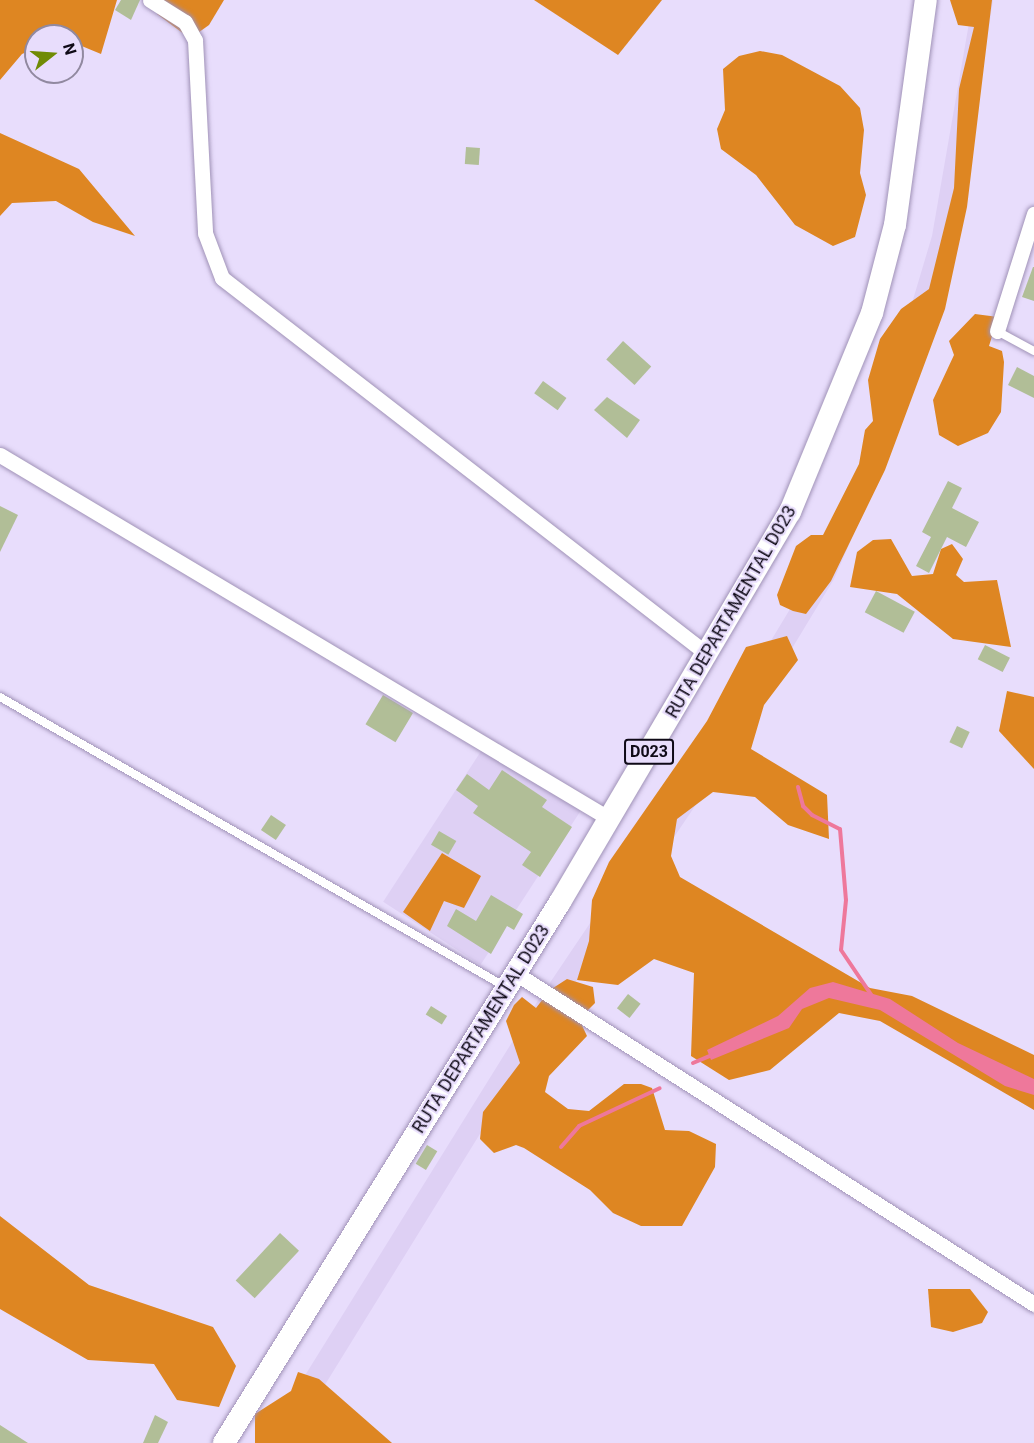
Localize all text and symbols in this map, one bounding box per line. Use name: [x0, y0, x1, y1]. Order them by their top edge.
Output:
north arrow: [24, 24, 84, 84]
text: N: [59, 41, 81, 57]
street label: RUTA DEPARTAMENTAL D023: [661, 502, 801, 722]
road number: D023: [624, 739, 674, 765]
street label: RUTA DEPARTAMENTAL D023: [408, 921, 554, 1137]

